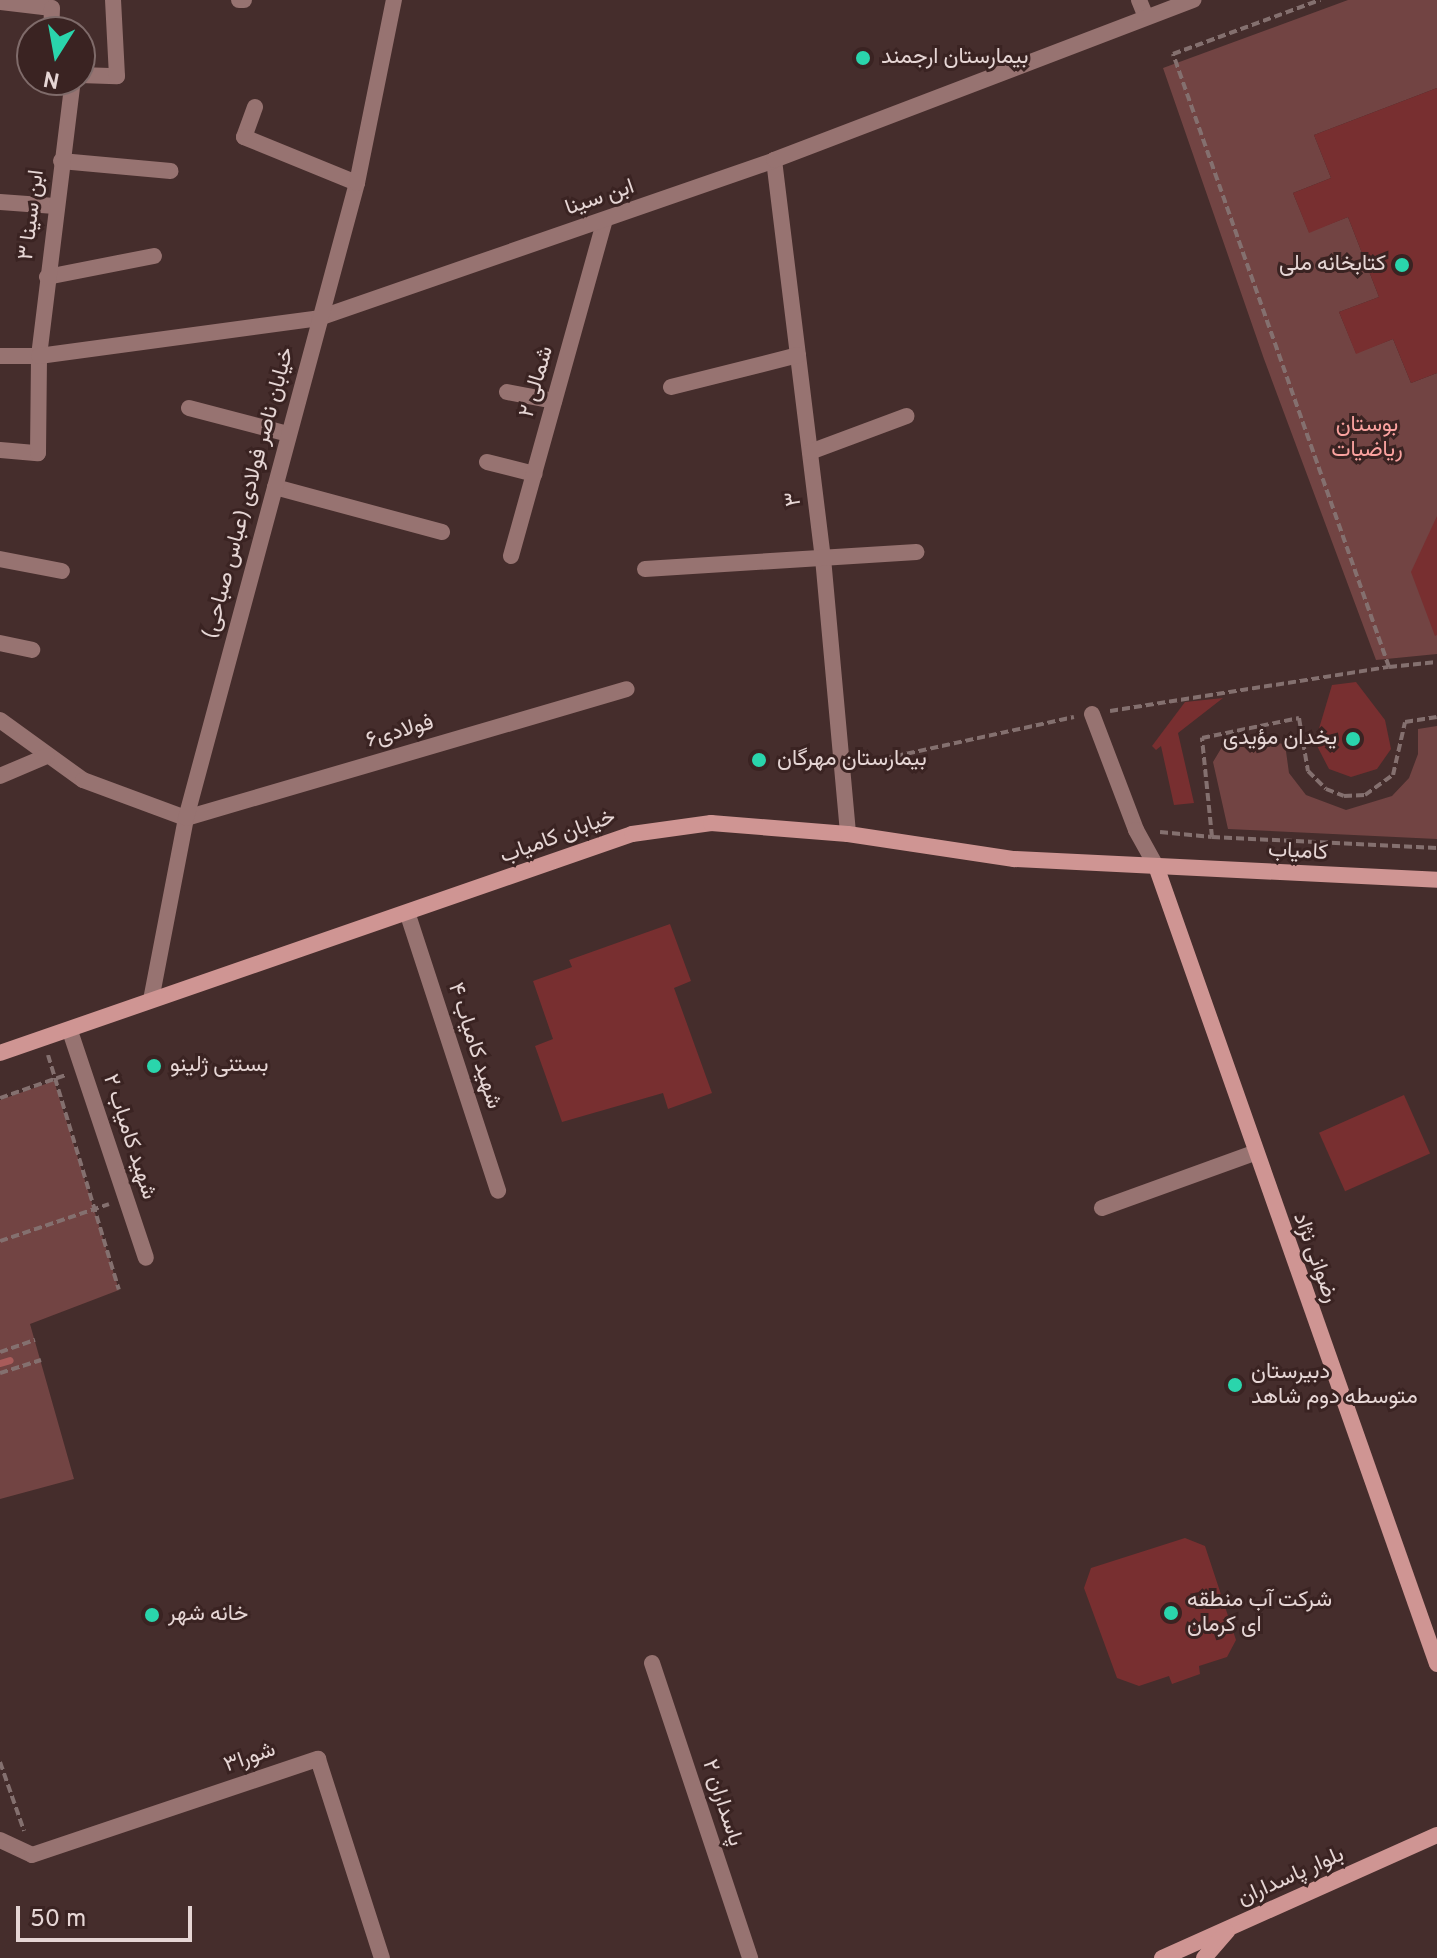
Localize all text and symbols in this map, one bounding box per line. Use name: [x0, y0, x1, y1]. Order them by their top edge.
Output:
north arrow: [16, 16, 96, 96]
place label: بیمارستان ارجمند: [881, 45, 1029, 71]
marker: بیمارستان ارجمند: [852, 47, 874, 69]
text: N: [41, 63, 62, 93]
street label: ابن سینا ۳: [13, 168, 51, 262]
street label: ابن سینا: [562, 174, 638, 222]
place label: کتابخانه ملی: [1279, 252, 1386, 278]
marker: کتابخانه ملی: [1393, 256, 1411, 274]
street label: ۲ شمالی: [514, 343, 560, 421]
street label: خیابان ناصر فولادی (عباس صباحی): [197, 345, 301, 641]
park label: بوستان ریاضیات: [1331, 412, 1403, 464]
street label: ۳: [780, 490, 808, 508]
street label: فولادی۶: [363, 710, 437, 754]
place label: یخدان مؤیدی: [1223, 726, 1337, 752]
marker: یخدان مؤیدی: [1344, 730, 1362, 748]
place label: بیمارستان مهرگان: [777, 747, 927, 773]
marker: بیمارستان مهرگان: [748, 749, 770, 771]
street label: خیابان کامیاب: [497, 804, 619, 870]
street label: کامیاب: [1267, 837, 1329, 867]
street label: شهید کامیاب ۴: [441, 980, 507, 1112]
place label: بستنی ژلینو: [170, 1053, 269, 1079]
marker: بستنی ژلینو: [145, 1057, 163, 1075]
street label: شهید کامیاب ۲: [96, 1071, 162, 1203]
street label: رضوانی نژاد: [1286, 1209, 1344, 1307]
place label: دبیرستان متوسطه دوم شاهد: [1251, 1359, 1418, 1410]
marker: دبیرستان متوسطه دوم شاهد: [1226, 1376, 1244, 1394]
place label: شرکت آب منطقه ای کرمان: [1187, 1587, 1332, 1638]
place label: خانه شهر: [168, 1602, 248, 1628]
marker: شرکت آب منطقه ای کرمان: [1162, 1604, 1180, 1622]
marker: خانه شهر: [143, 1606, 161, 1624]
street label: شورا۳: [221, 1737, 279, 1779]
street label: پاسداران ۲: [696, 1756, 748, 1850]
street label: بلوار پاسداران: [1234, 1842, 1348, 1912]
scale bar: [20, 1890, 196, 1940]
text: 50 m: [30, 1905, 86, 1935]

